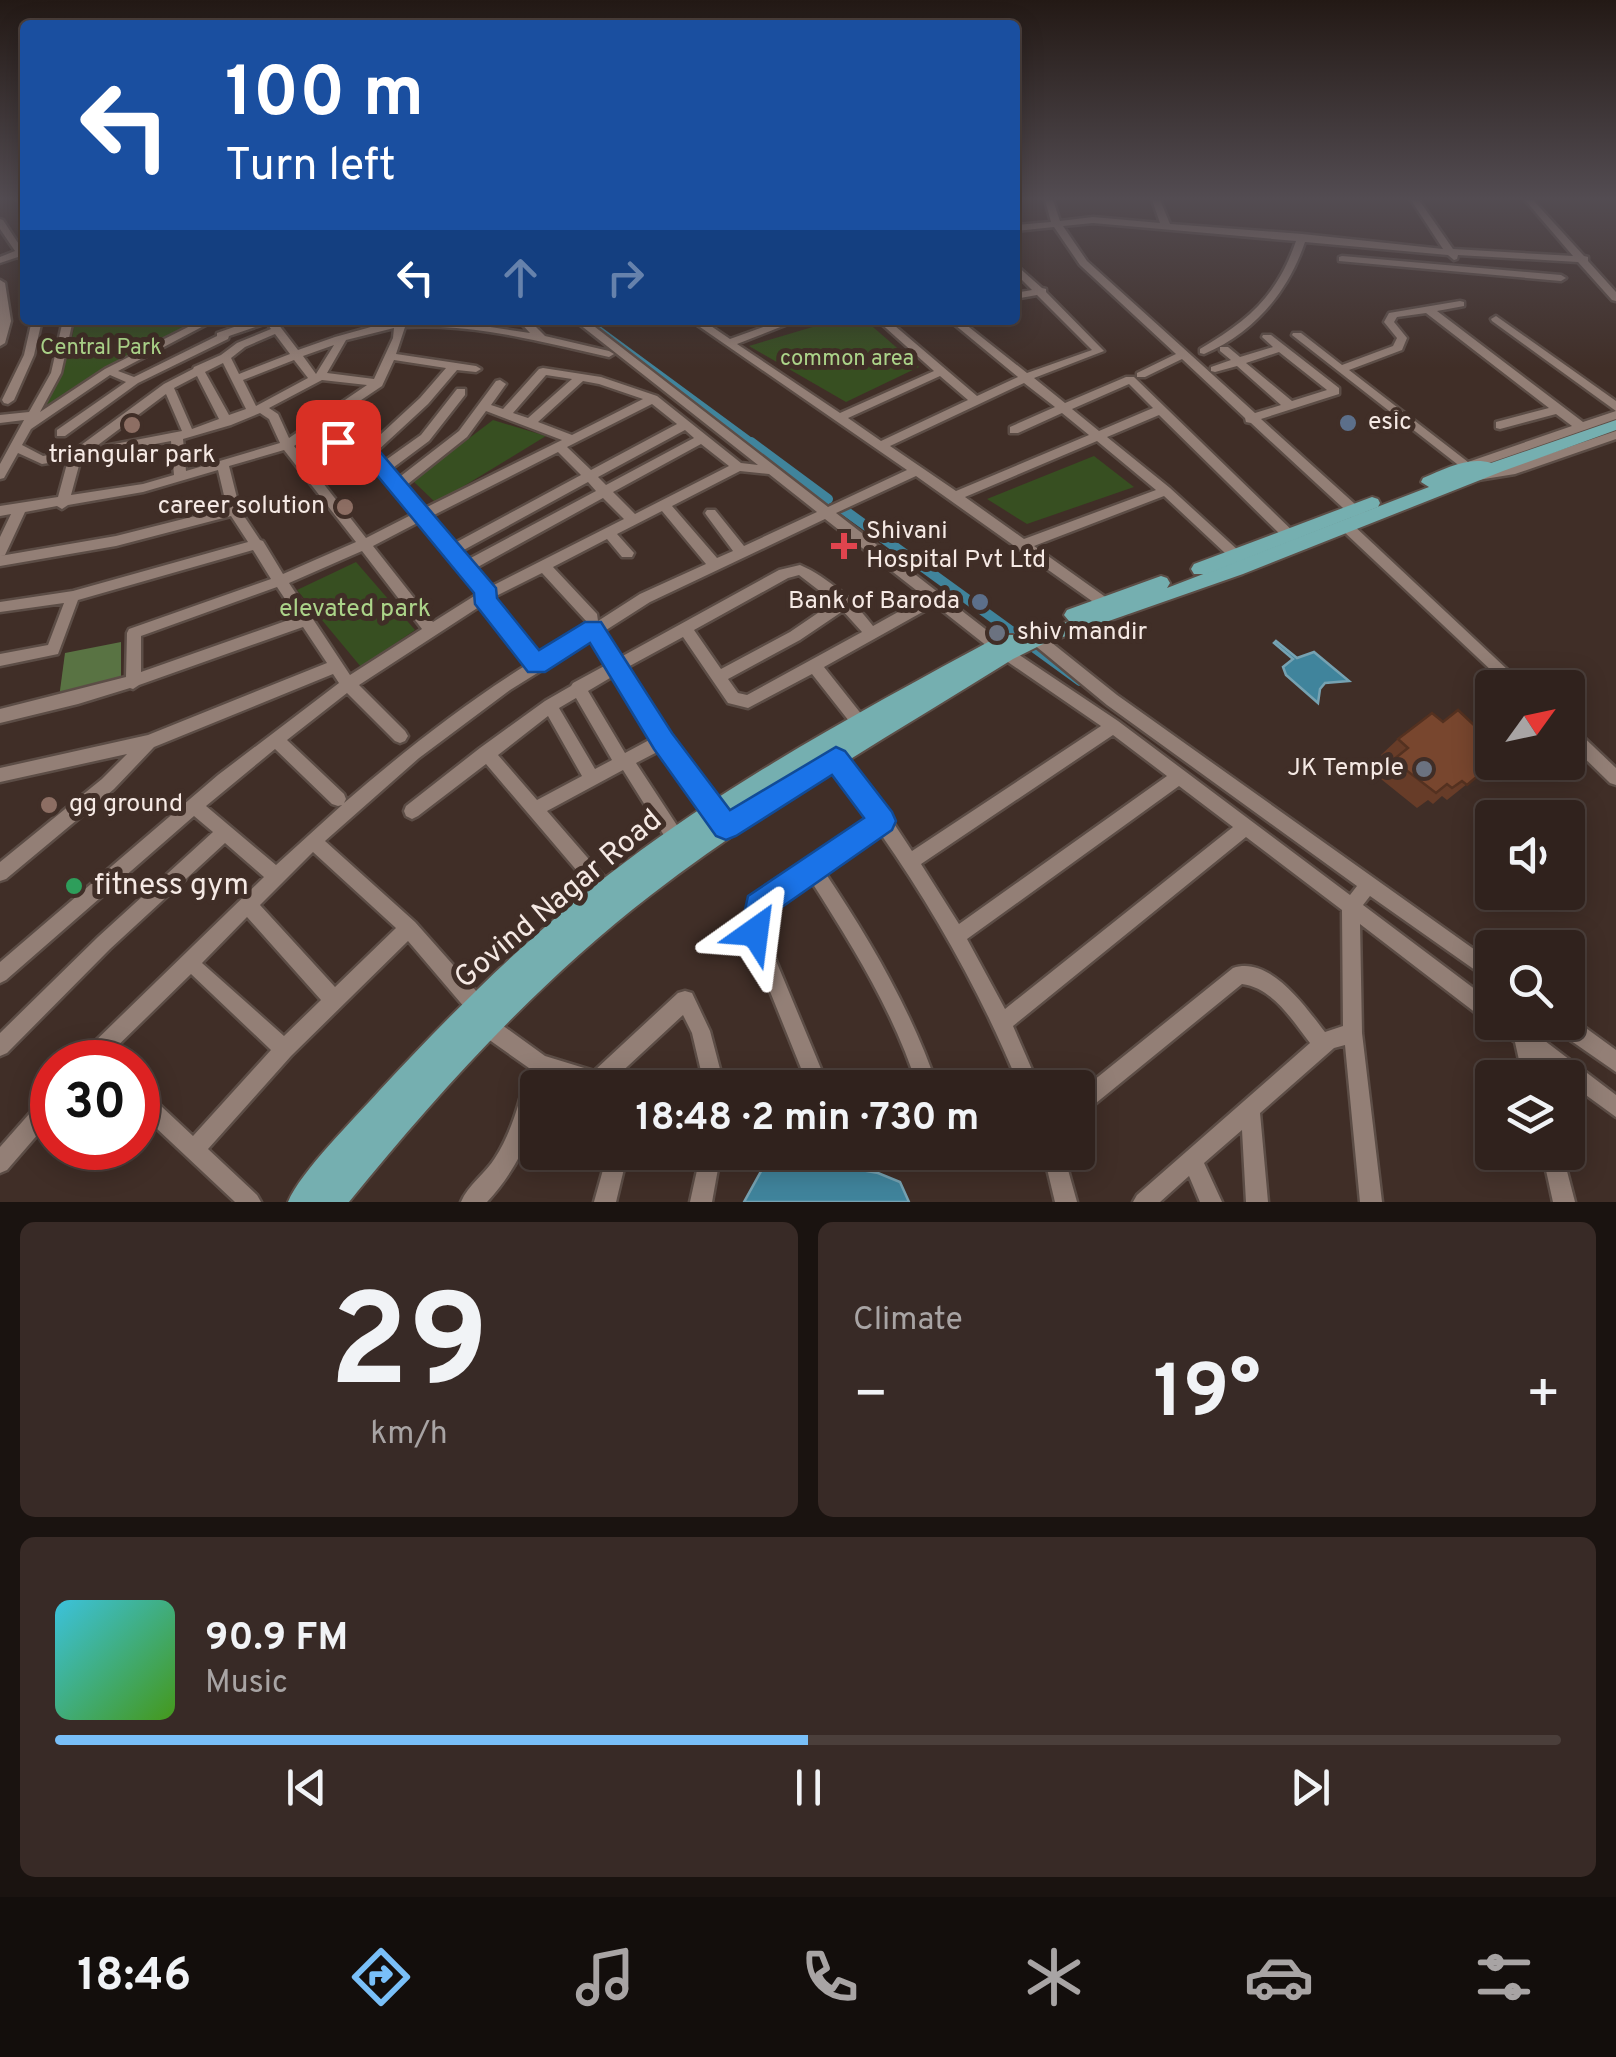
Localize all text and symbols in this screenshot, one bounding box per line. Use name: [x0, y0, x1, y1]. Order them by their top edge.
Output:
text: 100 m: [225, 52, 424, 141]
icon: left: [60, 60, 190, 190]
text: Turn left: [225, 139, 396, 196]
icon: left: [388, 250, 443, 305]
icon: ahead: [493, 250, 548, 305]
icon: right: [598, 250, 653, 305]
park label: Central Park: [40, 335, 162, 362]
park label: common area: [780, 346, 914, 373]
pin: [296, 400, 381, 485]
place label: esic: [1368, 407, 1412, 439]
marker: esic: [1337, 412, 1359, 434]
marker: triangular park: [121, 414, 143, 436]
icon: arrive: [311, 415, 366, 470]
place label: triangular park: [49, 440, 215, 472]
place label: career solution: [158, 491, 325, 523]
marker: career solution: [334, 496, 356, 518]
place label: Shivani Hospital Pvt Ltd: [866, 516, 1046, 577]
marker: Shivani Hospital Pvt Ltd: [831, 533, 857, 559]
place label: Bank of Baroda: [788, 586, 960, 618]
marker: Bank of Baroda: [969, 591, 991, 613]
park label: elevated park: [279, 594, 431, 626]
place label: shiv mandir: [1017, 617, 1147, 649]
marker: shiv mandir: [986, 622, 1008, 644]
north arrow: [1475, 670, 1585, 780]
map controls: [1475, 670, 1585, 1170]
place label: JK Temple: [1287, 753, 1404, 785]
marker: JK Temple: [1413, 758, 1435, 780]
place label: gg ground: [69, 789, 183, 821]
marker: gg ground: [38, 794, 60, 816]
button: sound: [1475, 800, 1585, 910]
street label: Govind Nagar Road: [448, 802, 670, 998]
place label: fitness gym: [94, 868, 249, 905]
marker: fitness gym: [63, 875, 85, 897]
position arrow: [703, 880, 807, 984]
button: search: [1475, 930, 1585, 1040]
speed limit sign: 30: [30, 1040, 160, 1170]
button: layers: [1475, 1060, 1585, 1170]
text: 18:48 · 2 min · 730 m: [636, 1095, 979, 1144]
text: 29: [329, 1267, 489, 1432]
text: Climate: [853, 1301, 963, 1341]
text: 19°: [1153, 1349, 1261, 1444]
text: −: [853, 1362, 888, 1432]
text: +: [1526, 1362, 1561, 1432]
text: km/h: [370, 1415, 448, 1455]
text: 90.9 FM: [205, 1615, 348, 1664]
text: Music: [205, 1664, 288, 1704]
icon: previous: [279, 1760, 334, 1815]
icon: pause: [781, 1760, 836, 1815]
icon: next: [1283, 1760, 1338, 1815]
icon: directions: [346, 1942, 416, 2012]
icon: music: [570, 1942, 640, 2012]
icon: phone: [795, 1942, 865, 2012]
icon: climate: [1019, 1942, 1089, 2012]
icon: car: [1244, 1942, 1314, 2012]
icon: filters: [1469, 1942, 1539, 2012]
text: 18:46: [77, 1949, 191, 2006]

